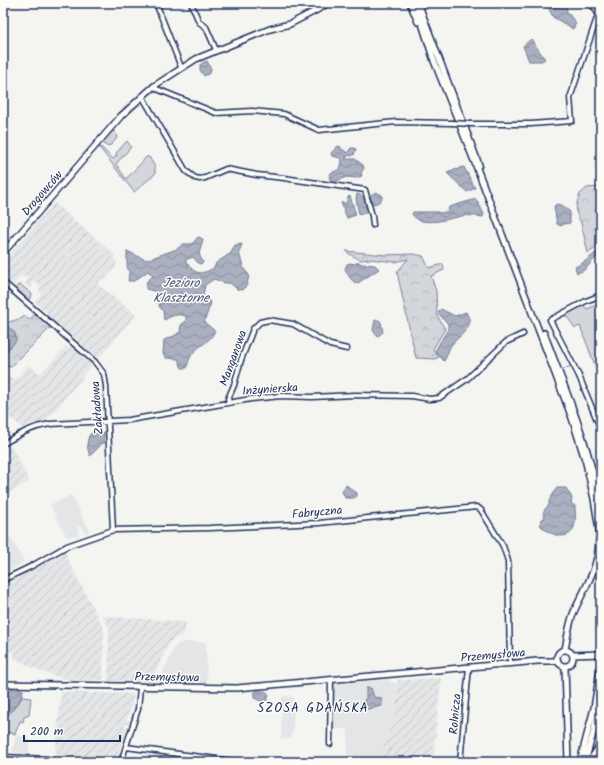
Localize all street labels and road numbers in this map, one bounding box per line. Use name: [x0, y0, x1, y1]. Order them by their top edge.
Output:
street label: Drogowców: [17, 166, 68, 220]
street label: Manganowa: [215, 327, 253, 389]
street label: Inżynierska: [241, 378, 299, 401]
street label: Zakładowa: [86, 380, 109, 435]
street label: Fabryczna: [291, 501, 343, 524]
street label: Przemysłowa: [460, 643, 527, 668]
street label: Przemysłowa: [134, 667, 200, 688]
street label: Rolnicza: [444, 692, 467, 735]

